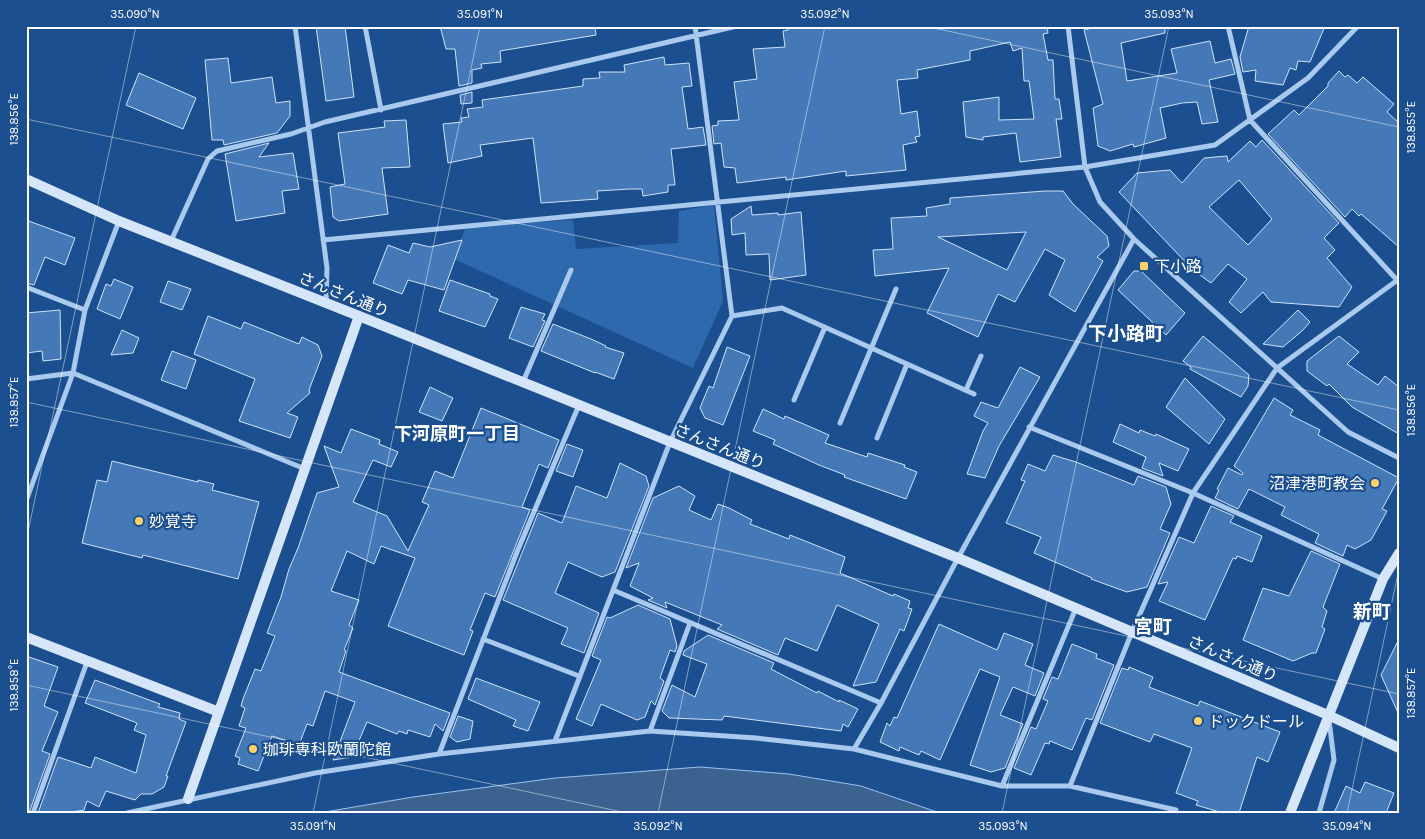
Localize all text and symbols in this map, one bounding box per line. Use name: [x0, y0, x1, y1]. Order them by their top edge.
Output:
text: 35.090°N: [110, 7, 160, 21]
text: 35.091°N: [457, 7, 503, 21]
text: 35.092°N: [800, 7, 850, 21]
text: 35.093°N: [1144, 7, 1194, 21]
text: 138.856°E: [7, 93, 21, 145]
text: 138.855°E: [1404, 101, 1418, 153]
place label: 下小路: [1154, 257, 1202, 276]
marker: 下小路: [1138, 260, 1150, 272]
street label: さんさん通り: [296, 268, 392, 321]
district label: 下小路町: [1088, 323, 1164, 345]
text: 138.857°E: [7, 376, 21, 428]
text: 138.856°E: [1404, 384, 1418, 436]
street label: さんさん通り: [672, 420, 768, 473]
district label: 下河原町一丁目: [394, 423, 520, 445]
place label: 沼津港町教会: [1269, 474, 1365, 493]
marker: 沼津港町教会: [1369, 477, 1381, 489]
place label: 妙覚寺: [149, 512, 197, 531]
marker: 妙覚寺: [133, 515, 145, 527]
district label: 新町: [1353, 601, 1391, 623]
district label: 宮町: [1134, 616, 1172, 638]
street label: さんさん通り: [1185, 631, 1281, 686]
text: 138.858°E: [7, 659, 21, 711]
text: 138.857°E: [1404, 667, 1418, 719]
place label: ドックドール: [1208, 712, 1304, 731]
marker: ドックドール: [1192, 715, 1204, 727]
place label: 珈琲専科欧蘭陀館: [263, 740, 391, 759]
marker: 珈琲専科欧蘭陀館: [247, 743, 259, 755]
text: 35.091°N: [290, 819, 336, 833]
text: 35.092°N: [633, 819, 683, 833]
text: 35.093°N: [978, 819, 1028, 833]
text: 35.094°N: [1322, 819, 1372, 833]

